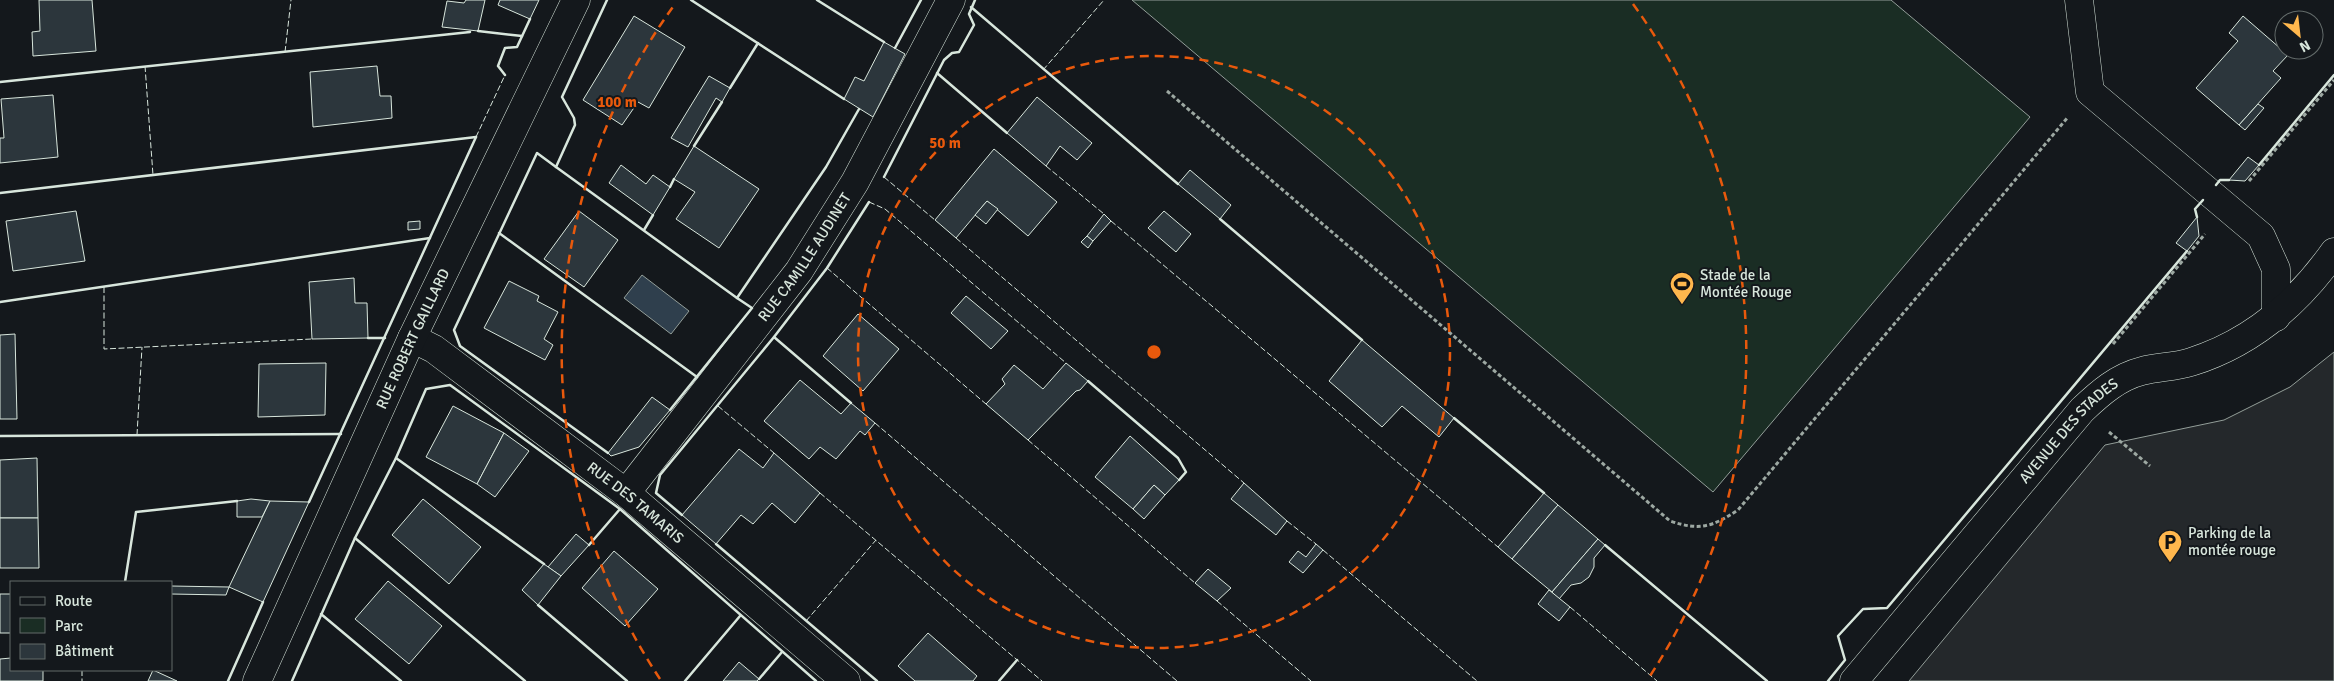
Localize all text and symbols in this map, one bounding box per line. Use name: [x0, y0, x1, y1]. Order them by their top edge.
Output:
north arrow: [2274, 10, 2324, 60]
text: N: [2297, 36, 2313, 56]
text: 100 m: [597, 93, 637, 111]
text: 50 m: [929, 134, 961, 152]
street label: RUE CAMILLE AUDINET: [754, 189, 855, 325]
street label: RUE ROBERT GAILLARD: [372, 266, 453, 412]
place label: Stade de la Montée Rouge: [1700, 266, 1792, 301]
sports icon: Stade de la Montée Rouge: [1669, 271, 1695, 305]
centre of rings: [1145, 343, 1163, 361]
street label: AVENUE DES STADES: [2015, 374, 2122, 487]
street label: RUE DES TAMARIS: [584, 458, 687, 547]
place label: Parking de la montée rouge: [2188, 524, 2276, 559]
parking icon: Parking de la montée rouge: [2157, 529, 2183, 563]
legend: [10, 581, 172, 671]
text: Route: [55, 592, 92, 610]
text: Parc: [55, 617, 83, 635]
text: Bâtiment: [55, 642, 114, 660]

